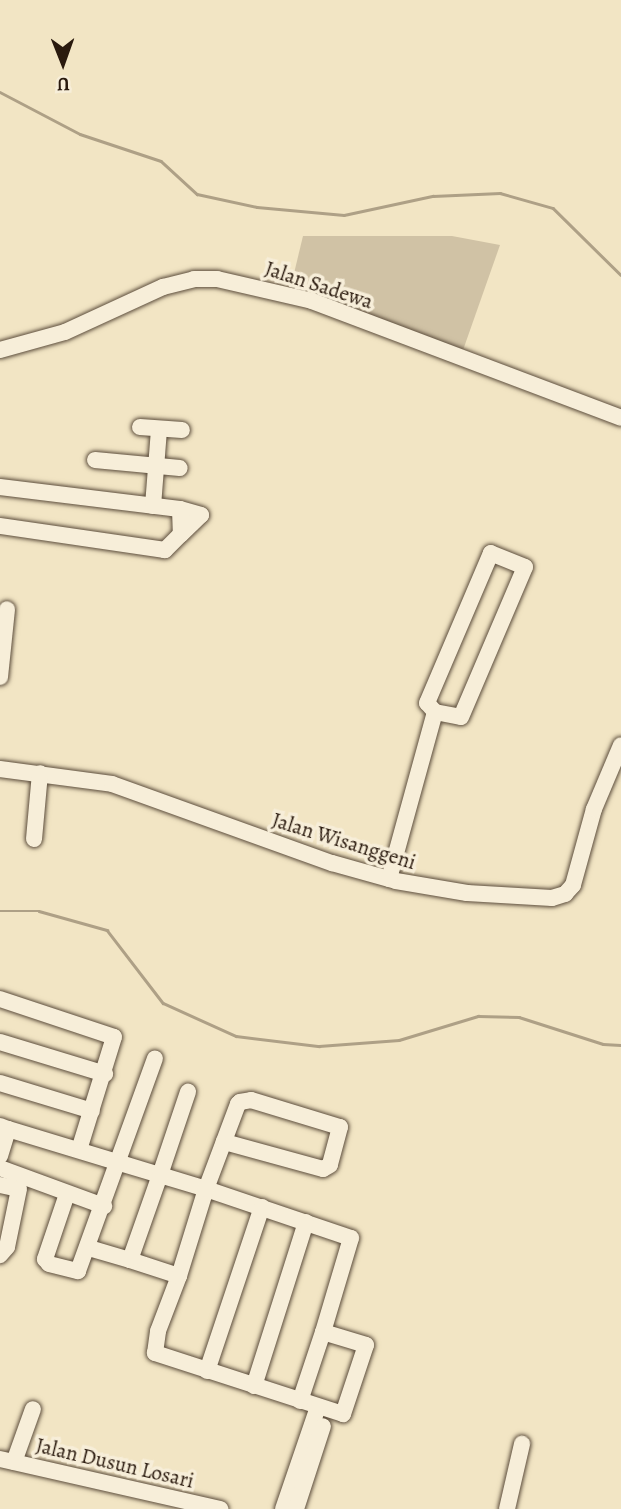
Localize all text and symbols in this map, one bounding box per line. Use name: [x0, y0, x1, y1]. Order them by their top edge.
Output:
north arrow: [28, 28, 98, 98]
text: U: [57, 71, 70, 97]
street label: Jalan Sadewa: [262, 256, 376, 314]
street label: Jalan Wisanggeni: [269, 807, 419, 875]
street label: Jalan Dusun Losari: [33, 1433, 197, 1493]

